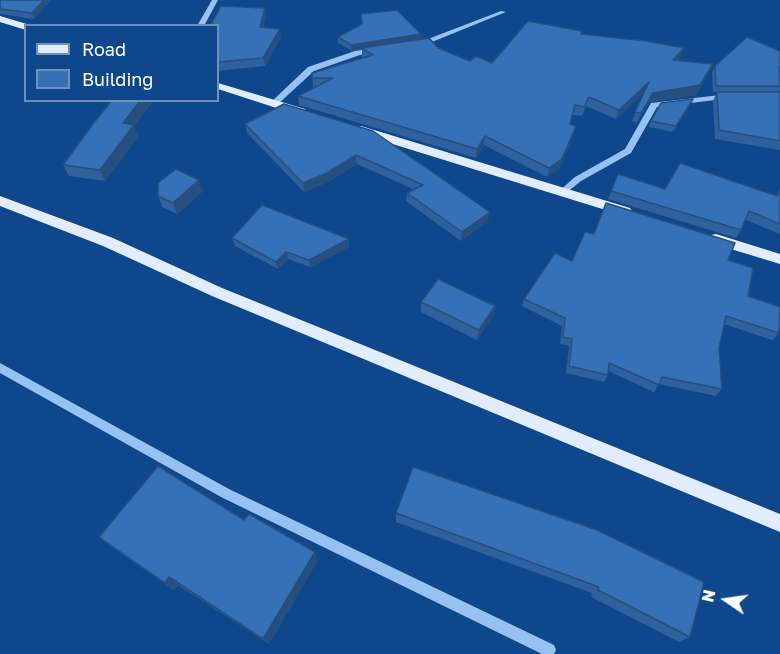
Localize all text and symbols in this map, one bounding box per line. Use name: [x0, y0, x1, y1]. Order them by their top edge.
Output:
legend: [24, 24, 219, 102]
text: Road: [82, 38, 126, 60]
text: Building: [82, 68, 153, 90]
north arrow: [696, 570, 756, 630]
text: N: [697, 588, 720, 604]

